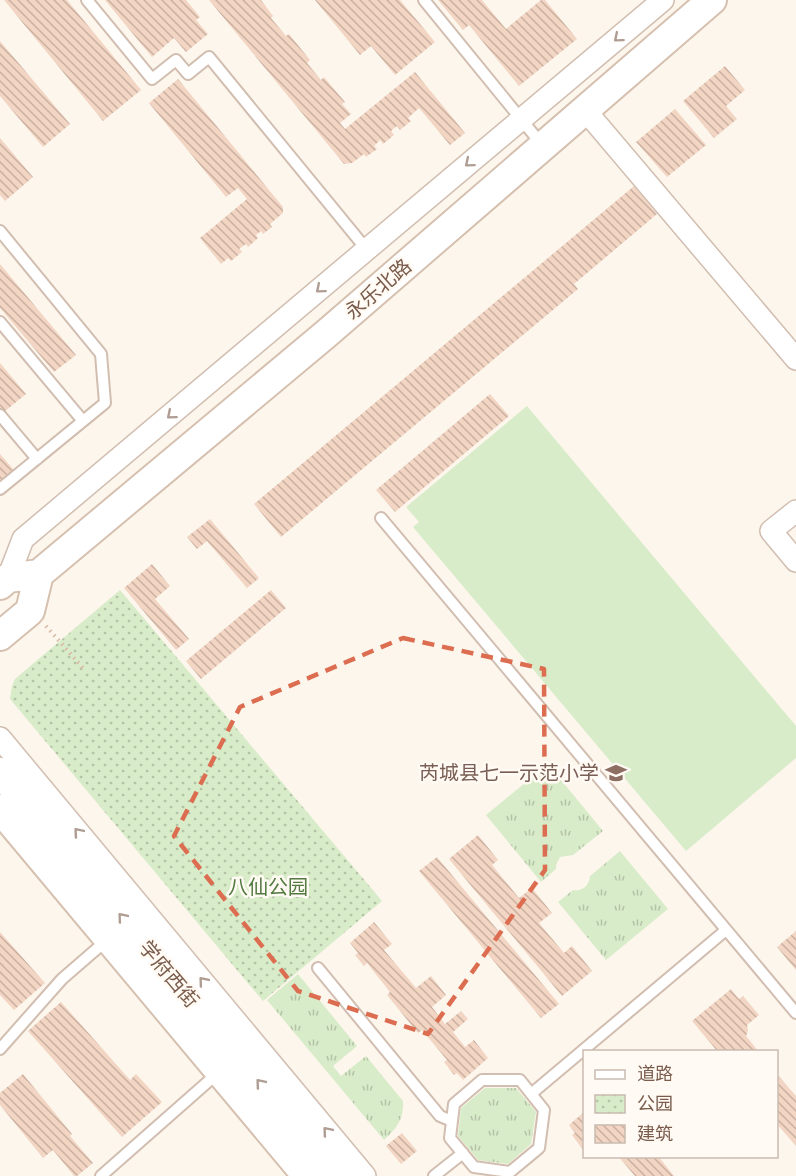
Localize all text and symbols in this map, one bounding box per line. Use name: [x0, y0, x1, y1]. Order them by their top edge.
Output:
one-way arrow: [614, 30, 625, 41]
one-way arrow: [465, 156, 476, 167]
street label: 永乐北路: [340, 254, 415, 324]
one-way arrow: [316, 282, 327, 293]
one-way arrow: [167, 407, 178, 418]
place label: 芮城县七一示范小学: [419, 761, 599, 784]
school or university icon: 芮城县七一示范小学: [604, 761, 628, 785]
one-way arrow: [74, 827, 85, 838]
park label: 八仙公园: [228, 875, 308, 898]
one-way arrow: [118, 913, 129, 924]
street label: 学府西街: [135, 936, 204, 1012]
one-way arrow: [199, 977, 210, 988]
legend: [583, 1050, 778, 1158]
text: 道路: [637, 1063, 673, 1084]
one-way arrow: [257, 1079, 268, 1090]
text: 公园: [637, 1093, 673, 1114]
text: 建筑: [637, 1123, 673, 1144]
one-way arrow: [324, 1127, 335, 1138]

